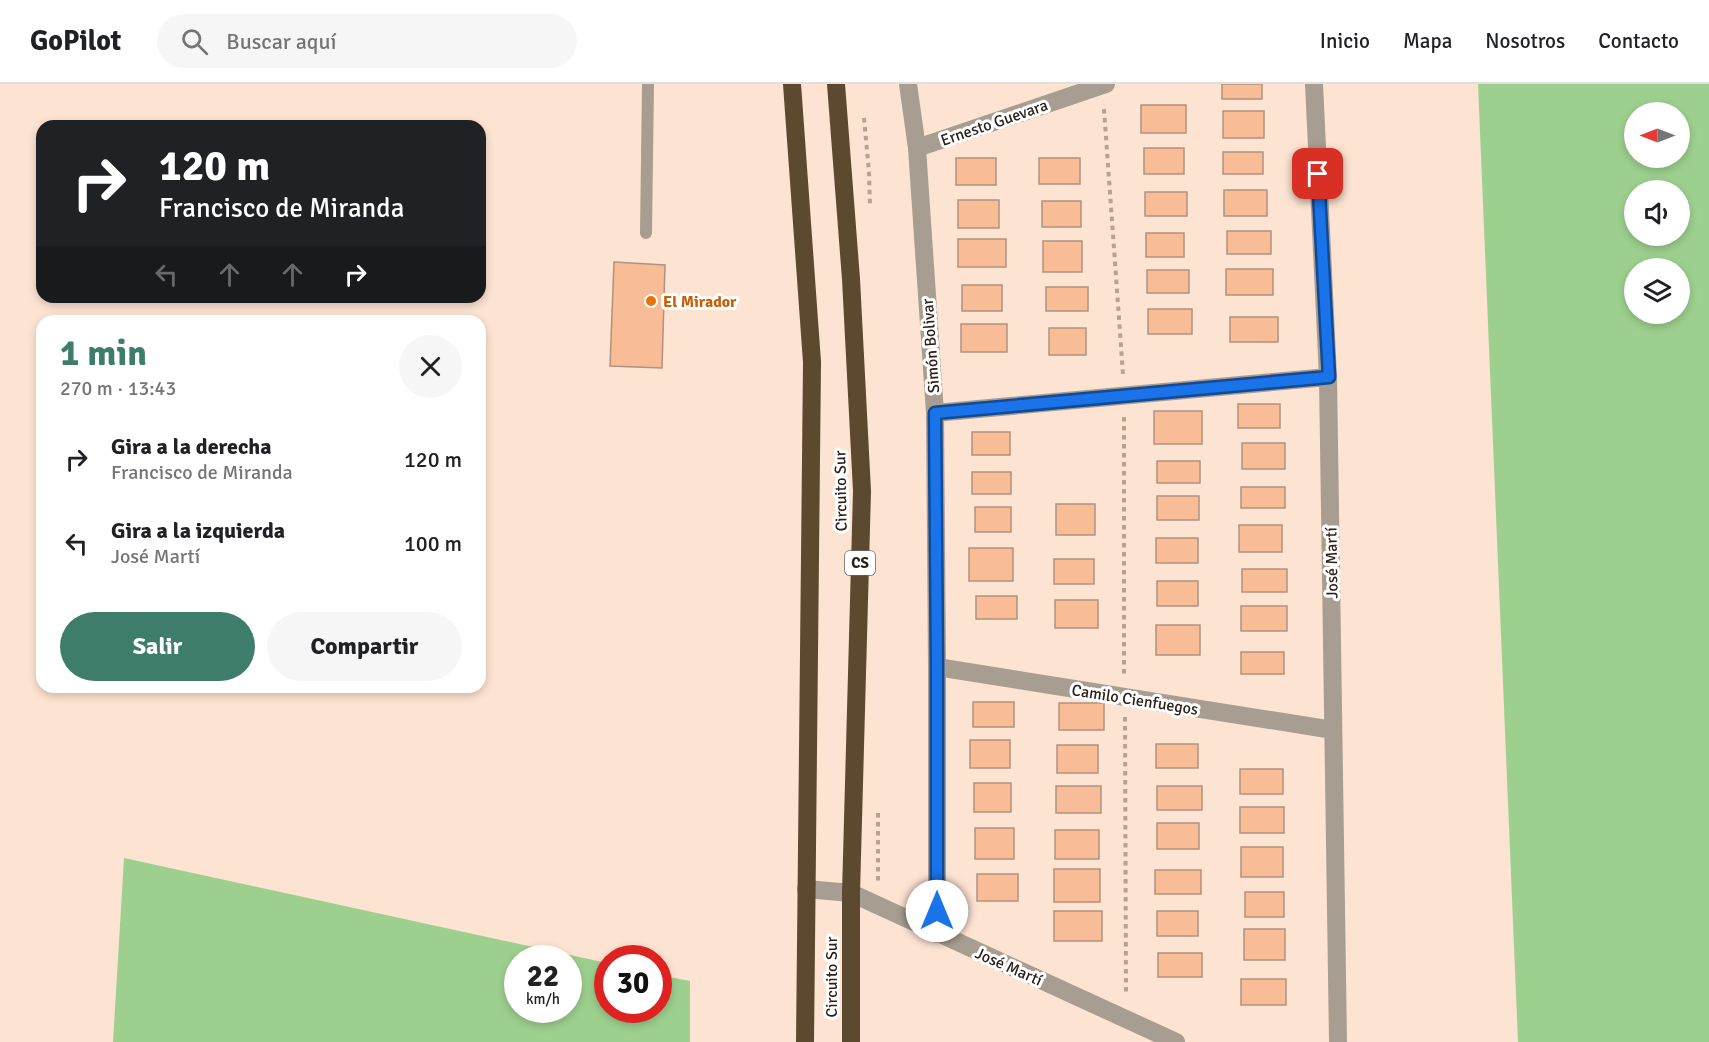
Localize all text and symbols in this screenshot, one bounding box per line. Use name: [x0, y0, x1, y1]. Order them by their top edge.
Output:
search box: [157, 14, 577, 68]
text: GoPilot: [30, 24, 121, 58]
icon: search: [178, 25, 211, 58]
text: Buscar aquí: [226, 28, 336, 55]
text: Inicio: [1320, 28, 1370, 54]
text: Mapa: [1403, 28, 1452, 54]
text: Nosotros: [1485, 28, 1565, 54]
text: Contacto: [1598, 28, 1679, 54]
street label: Ernesto Guevara: [938, 95, 1051, 151]
north arrow: [1624, 102, 1690, 168]
map controls: [1624, 102, 1690, 324]
text: 120 m: [159, 141, 270, 192]
icon: right: [60, 144, 138, 222]
pin: [1292, 148, 1343, 199]
icon: arrive: [1301, 157, 1334, 190]
button: sound: [1624, 180, 1690, 246]
text: Francisco de Miranda: [159, 192, 404, 225]
icon: left: [150, 258, 183, 291]
icon: ahead: [213, 258, 246, 291]
icon: ahead: [276, 258, 309, 291]
icon: right: [339, 258, 372, 291]
button: layers: [1624, 258, 1690, 324]
place label: El Mirador: [663, 292, 737, 312]
marker: El Mirador: [644, 294, 658, 308]
street label: Simón Bolivar: [918, 298, 944, 394]
text: 1 min: [60, 331, 147, 376]
button: close: [399, 335, 462, 398]
text: 270 m · 13:43: [60, 376, 176, 401]
text: Gira a la derecha: [111, 433, 272, 460]
icon: right: [60, 443, 93, 476]
text: 120 m: [404, 446, 462, 473]
street label: Circuito Sur: [830, 450, 852, 532]
text: Francisco de Miranda: [111, 460, 293, 485]
text: Gira a la izquierda: [111, 517, 285, 544]
street label: José Martí: [1321, 526, 1343, 599]
icon: left: [60, 527, 93, 560]
text: 100 m: [404, 530, 462, 557]
text: José Martí: [111, 544, 200, 569]
road number: CS: [845, 551, 875, 575]
button: Salir: [60, 612, 255, 681]
button: Compartir: [267, 612, 462, 681]
street label: Camilo Cienfuegos: [1070, 680, 1199, 720]
position arrow: [905, 879, 969, 943]
street label: Circuito Sur: [822, 936, 842, 1017]
street label: José Martí: [972, 943, 1046, 991]
speed limit sign: 30: [594, 945, 672, 1023]
text: 22: [527, 958, 559, 995]
text: km/h: [526, 990, 560, 1008]

